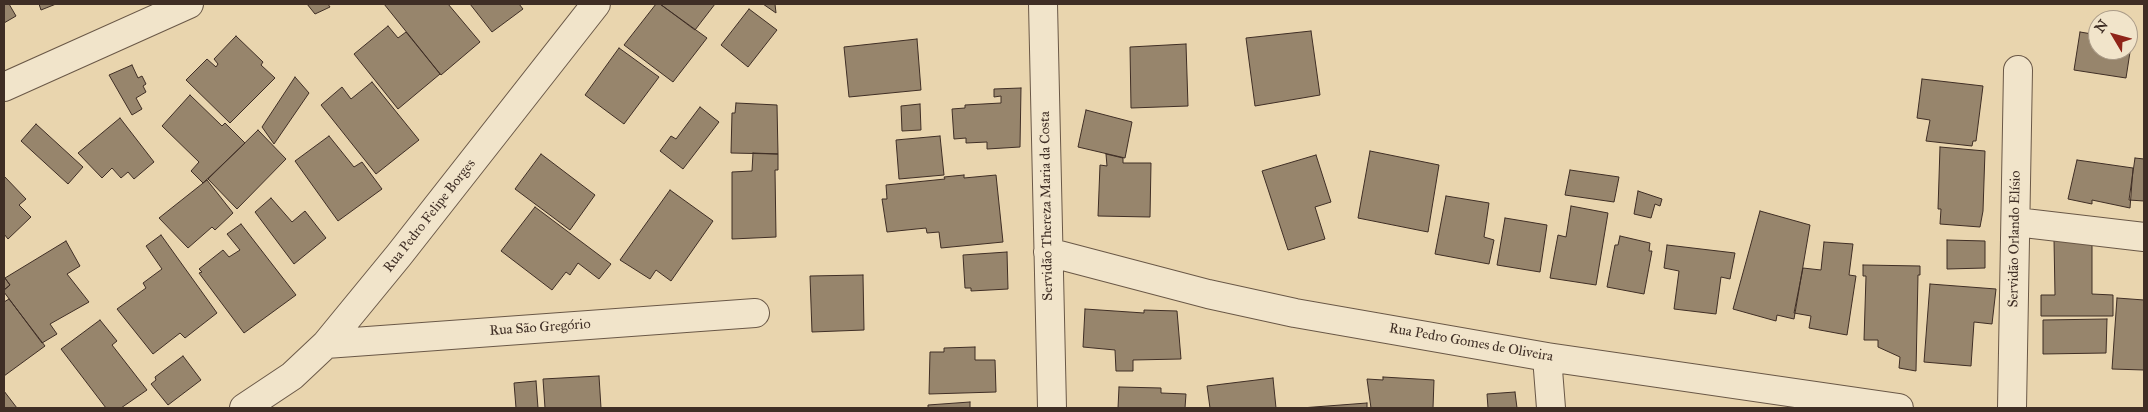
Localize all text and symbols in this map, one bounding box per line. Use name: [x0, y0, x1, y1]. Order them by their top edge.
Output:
north arrow: [2088, 10, 2138, 60]
text: N: [2091, 16, 2112, 36]
street label: Servidão Thereza Maria da Costa: [1037, 111, 1057, 301]
street label: Rua Pedro Felipe Borges: [381, 156, 479, 276]
street label: Servidão Orlando Elísio: [2005, 170, 2025, 308]
street label: Rua São Gregório: [489, 316, 591, 340]
street label: Rua Pedro Gomes de Oliveira: [1388, 320, 1554, 366]

